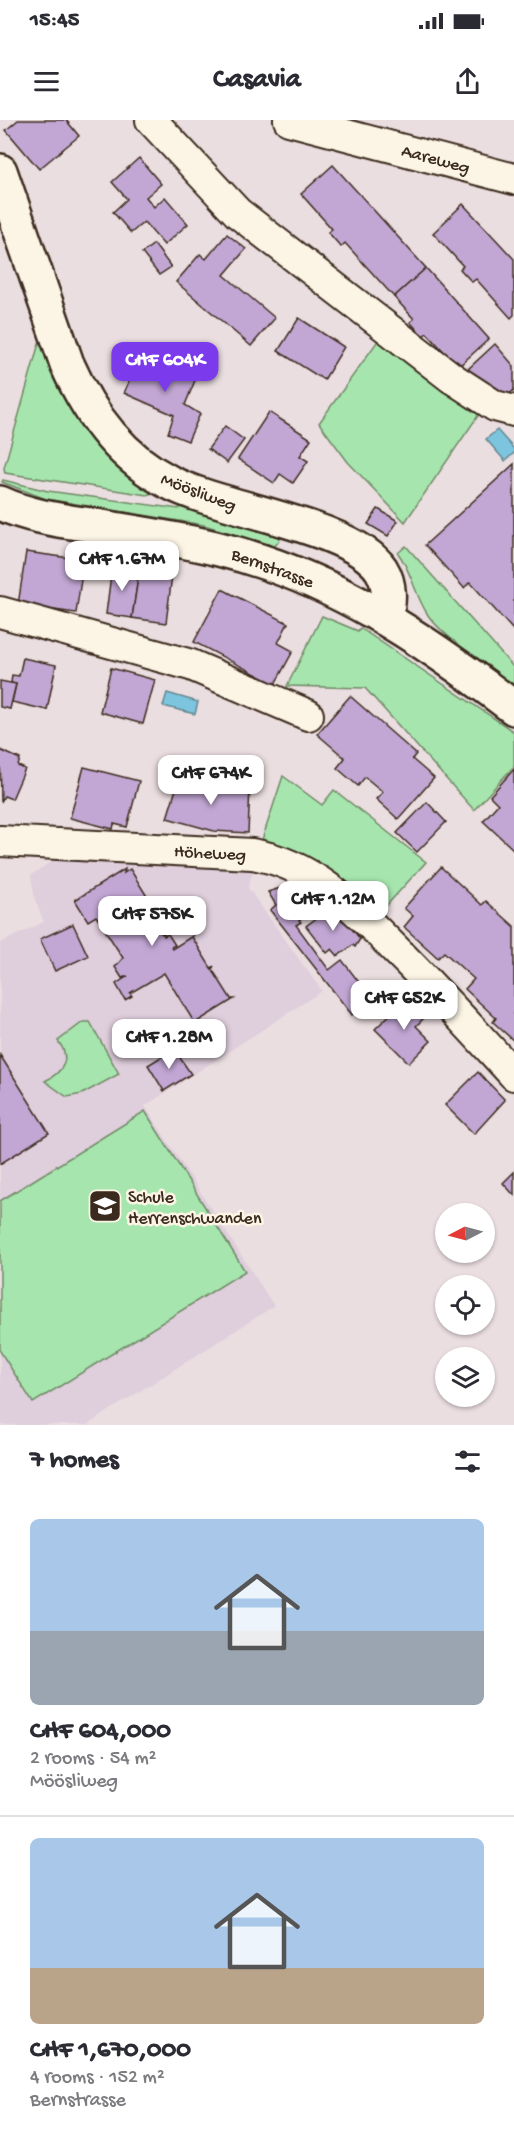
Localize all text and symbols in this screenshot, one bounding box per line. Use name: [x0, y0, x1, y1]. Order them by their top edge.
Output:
text: 15:45: [30, 8, 79, 34]
icon: menu: [30, 65, 63, 98]
text: Casavia: [213, 65, 301, 97]
icon: share: [451, 65, 484, 98]
street label: Aareweg: [399, 141, 472, 180]
pin: CHF 604K: [103, 342, 227, 393]
text: CHF 604K: [125, 350, 205, 373]
street label: Möösliweg: [157, 469, 239, 517]
pin: CHF 1.67M: [53, 541, 191, 592]
street label: Bernstrasse: [227, 544, 317, 594]
text: CHF 1.67M: [79, 549, 165, 572]
pin: CHF 674K: [149, 755, 273, 806]
text: CHF 674K: [172, 763, 250, 786]
street label: Höheweg: [173, 842, 246, 867]
pin: CHF 1.12M: [264, 881, 402, 932]
text: CHF 1.12M: [291, 889, 375, 912]
pin: CHF 575K: [90, 896, 214, 947]
text: CHF 575K: [112, 904, 192, 927]
pin: CHF 652K: [342, 980, 466, 1031]
text: CHF 652K: [365, 988, 443, 1011]
pin: CHF 1.28M: [100, 1019, 238, 1070]
text: CHF 1.28M: [126, 1027, 212, 1050]
school or university icon: Schule Herrenschwanden: [87, 1188, 123, 1224]
place label: Schule Herrenschwanden: [128, 1188, 262, 1230]
north arrow: [435, 1203, 495, 1263]
map controls: [435, 1203, 495, 1407]
button: locate: [435, 1275, 495, 1335]
button: layers: [435, 1347, 495, 1407]
icon: filters: [451, 1445, 484, 1478]
text: 7 homes: [30, 1446, 119, 1477]
icon: home: [203, 1558, 311, 1666]
text: CHF 604,000: [30, 1717, 171, 1748]
text: 2 rooms · 54 m²: [30, 1748, 157, 1771]
text: Möösliweg: [30, 1771, 118, 1794]
icon: home: [203, 1877, 311, 1985]
text: CHF 1,670,000: [30, 2036, 191, 2067]
text: 4 rooms · 152 m²: [30, 2067, 165, 2090]
text: Bernstrasse: [30, 2090, 126, 2113]

